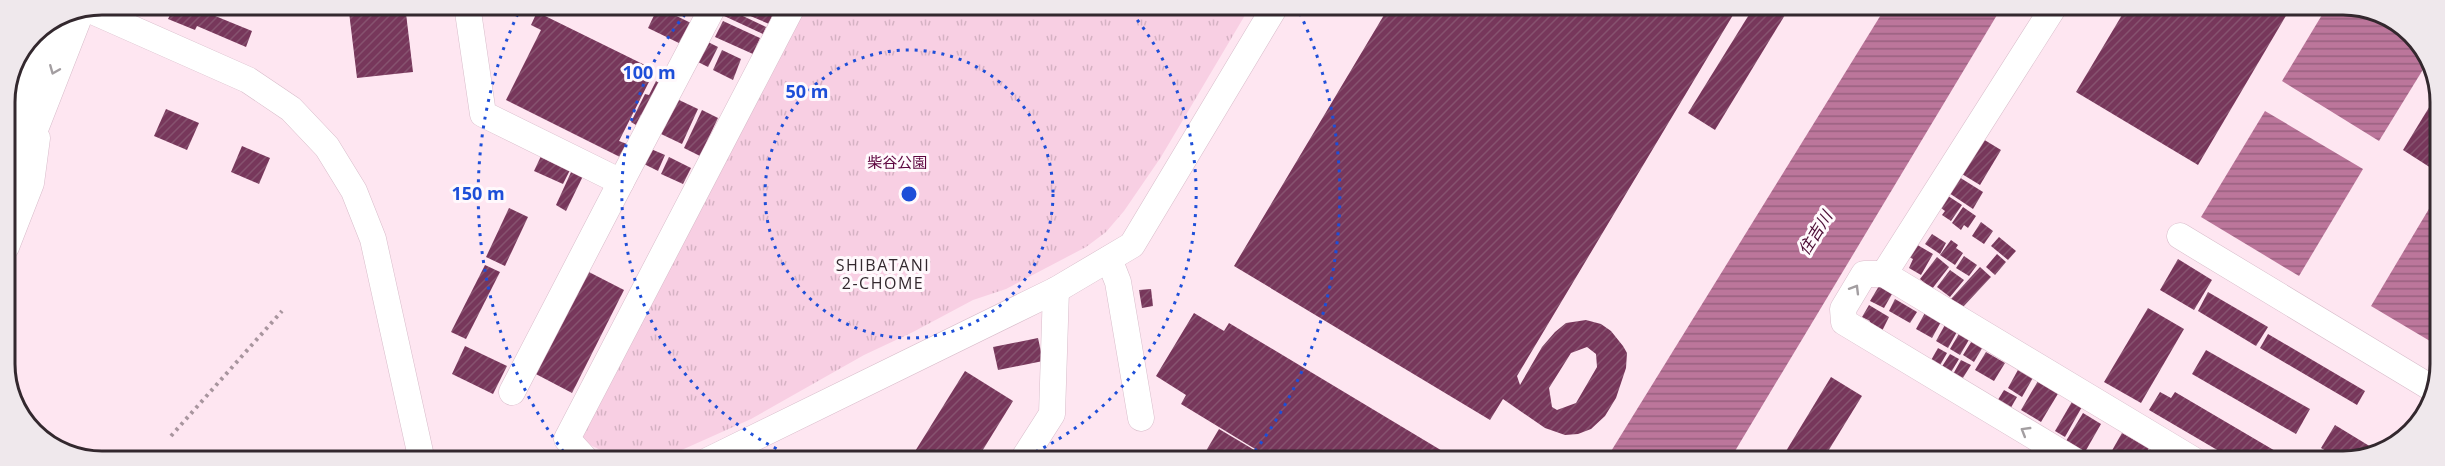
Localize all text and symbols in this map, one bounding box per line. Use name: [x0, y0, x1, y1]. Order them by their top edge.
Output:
text: 100 m: [622, 60, 676, 84]
one-way arrow: [49, 64, 61, 75]
text: 50 m: [786, 79, 828, 103]
park label: 柴谷公園: [867, 152, 927, 172]
text: 150 m: [451, 181, 505, 205]
centre of rings: [899, 184, 919, 204]
water label: 住吉川: [1793, 205, 1838, 259]
district label: SHIBATANI 2-CHOME: [836, 254, 930, 294]
one-way arrow: [1848, 285, 1860, 295]
one-way arrow: [2021, 427, 2031, 438]

